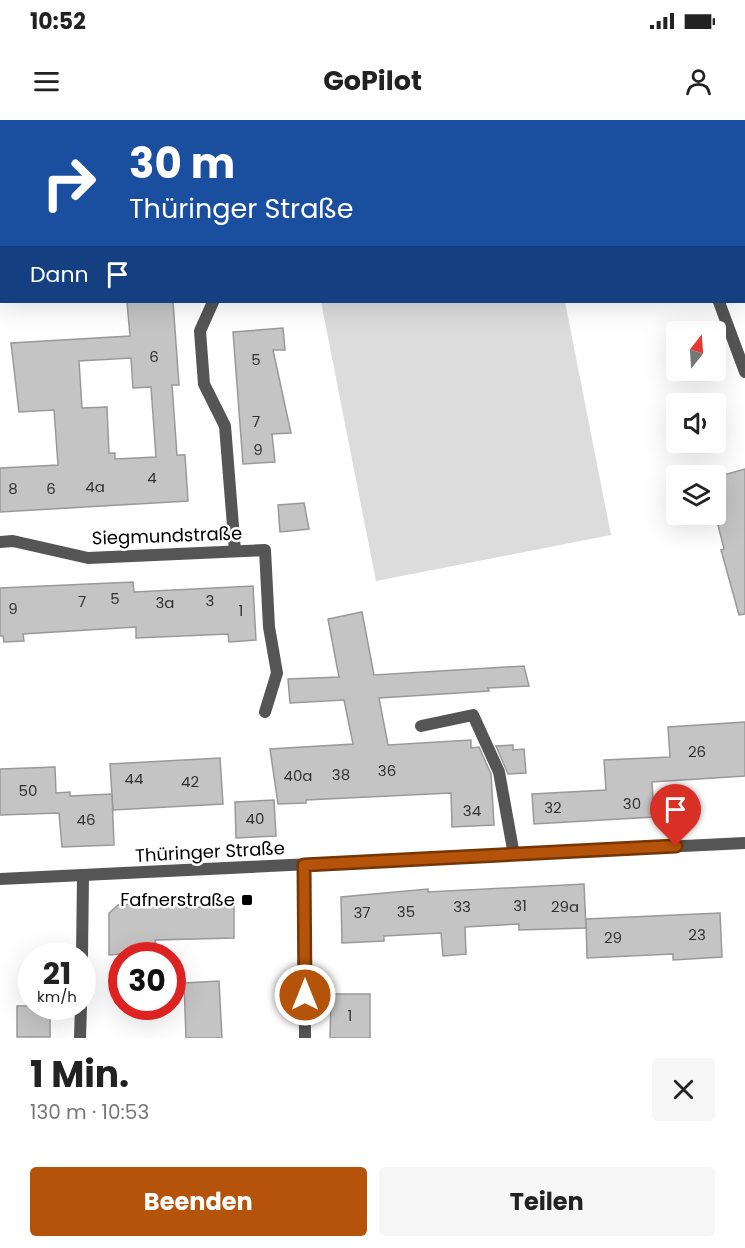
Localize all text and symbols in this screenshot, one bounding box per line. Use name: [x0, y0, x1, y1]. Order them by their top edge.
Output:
text: 10:52: [30, 6, 86, 37]
text: GoPilot: [323, 62, 422, 99]
icon: menu: [30, 65, 63, 98]
icon: person: [682, 65, 715, 98]
text: 30 m: [129, 134, 235, 193]
icon: right: [30, 144, 108, 222]
text: Thüringer Straße: [129, 190, 354, 227]
icon: arrive: [101, 258, 134, 291]
text: Dann: [30, 259, 89, 290]
north arrow: [666, 321, 726, 381]
map controls: [666, 321, 726, 525]
house number: 6: [149, 346, 159, 367]
house number: 5: [251, 349, 261, 370]
button: sound: [666, 393, 726, 453]
house number: 7: [252, 411, 260, 432]
house number: 9: [253, 439, 263, 460]
button: layers: [666, 465, 726, 525]
house number: 4: [147, 467, 157, 488]
house number: 4a: [85, 476, 105, 497]
house number: 8: [8, 478, 18, 499]
house number: 6: [46, 478, 56, 499]
street label: Siegmundstraße: [91, 520, 243, 551]
house number: 5: [110, 588, 120, 609]
house number: 3: [206, 590, 214, 611]
house number: 7: [78, 591, 86, 612]
house number: 3a: [156, 592, 174, 613]
house number: 9: [8, 598, 18, 619]
house number: 1: [239, 600, 243, 621]
house number: 26: [688, 741, 706, 762]
house number: 36: [378, 760, 396, 781]
house number: 38: [332, 764, 350, 785]
house number: 40a: [284, 765, 313, 786]
house number: 44: [125, 768, 143, 789]
house number: 42: [181, 771, 199, 792]
house number: 50: [19, 780, 37, 801]
pin: [650, 784, 701, 846]
house number: 30: [623, 793, 641, 814]
icon: arrive: [659, 793, 692, 826]
house number: 32: [544, 797, 562, 818]
house number: 34: [463, 800, 481, 821]
house number: 40: [246, 808, 264, 829]
house number: 46: [77, 809, 95, 830]
street label: Thüringer Straße: [135, 835, 285, 868]
place label: Fafnerstraße: [120, 887, 235, 912]
marker: Fafnerstraße: [240, 893, 254, 907]
house number: 31: [513, 895, 527, 916]
house number: 33: [453, 896, 471, 917]
house number: 29a: [551, 896, 579, 917]
house number: 35: [397, 901, 415, 922]
house number: 37: [353, 902, 371, 923]
house number: 23: [688, 924, 706, 945]
house number: 29: [604, 927, 622, 948]
speed limit sign: 30: [108, 942, 186, 1020]
text: 21: [43, 952, 71, 995]
position arrow: [273, 963, 337, 1027]
text: km/h: [37, 986, 77, 1007]
house number: 1: [348, 1005, 352, 1026]
text: 1 Min.: [30, 1049, 129, 1100]
button: close: [652, 1058, 715, 1121]
text: 130 m · 10:53: [30, 1098, 149, 1126]
button: Beenden: [30, 1167, 367, 1236]
button: Teilen: [379, 1167, 715, 1236]

